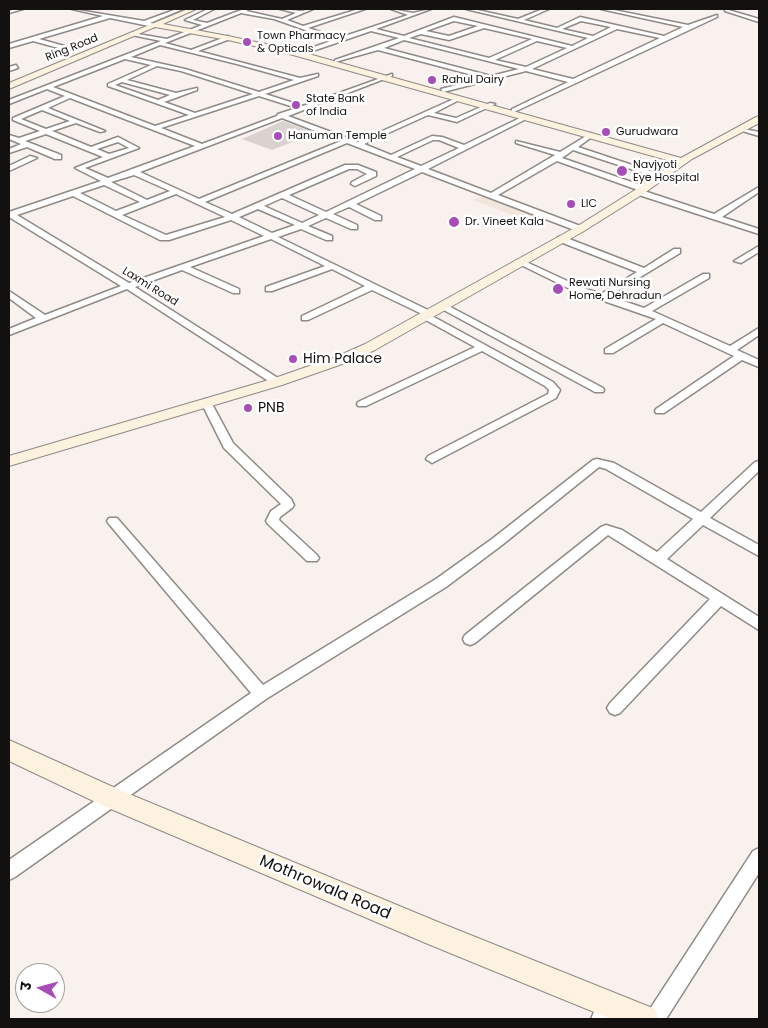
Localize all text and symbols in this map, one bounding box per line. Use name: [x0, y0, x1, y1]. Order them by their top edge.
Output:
place label: Town Pharmacy & Opticals: [257, 29, 346, 55]
street label: Ring Road: [44, 32, 100, 64]
marker: Town Pharmacy & Opticals: [241, 36, 253, 48]
place label: Rahul Dairy: [442, 73, 504, 87]
marker: Rahul Dairy: [426, 74, 438, 86]
place label: State Bank of India: [306, 92, 365, 118]
marker: State Bank of India: [290, 99, 302, 111]
place label: Gurudwara: [616, 125, 678, 139]
marker: Gurudwara: [600, 126, 612, 138]
place label: Hanuman Temple: [288, 129, 387, 143]
marker: Hanuman Temple: [272, 130, 284, 142]
place label: Navjyoti Eye Hospital: [633, 158, 699, 184]
marker: Navjyoti Eye Hospital: [615, 164, 629, 178]
place label: LIC: [581, 197, 597, 211]
marker: LIC: [565, 198, 577, 210]
marker: Dr. Vineet Kala: [447, 215, 461, 229]
place label: Dr. Vineet Kala: [465, 215, 544, 229]
street label: Laxmi Road: [120, 265, 180, 309]
place label: Rewati Nursing Home, Dehradun: [569, 276, 662, 302]
marker: Rewati Nursing Home, Dehradun: [551, 282, 565, 296]
place label: Him Palace: [303, 351, 382, 367]
marker: Him Palace: [287, 353, 299, 365]
place label: PNB: [258, 400, 285, 416]
marker: PNB: [242, 402, 254, 414]
street label: Mothrowala Road: [256, 852, 394, 924]
north arrow: [15, 963, 65, 1013]
text: उ: [16, 981, 37, 991]

